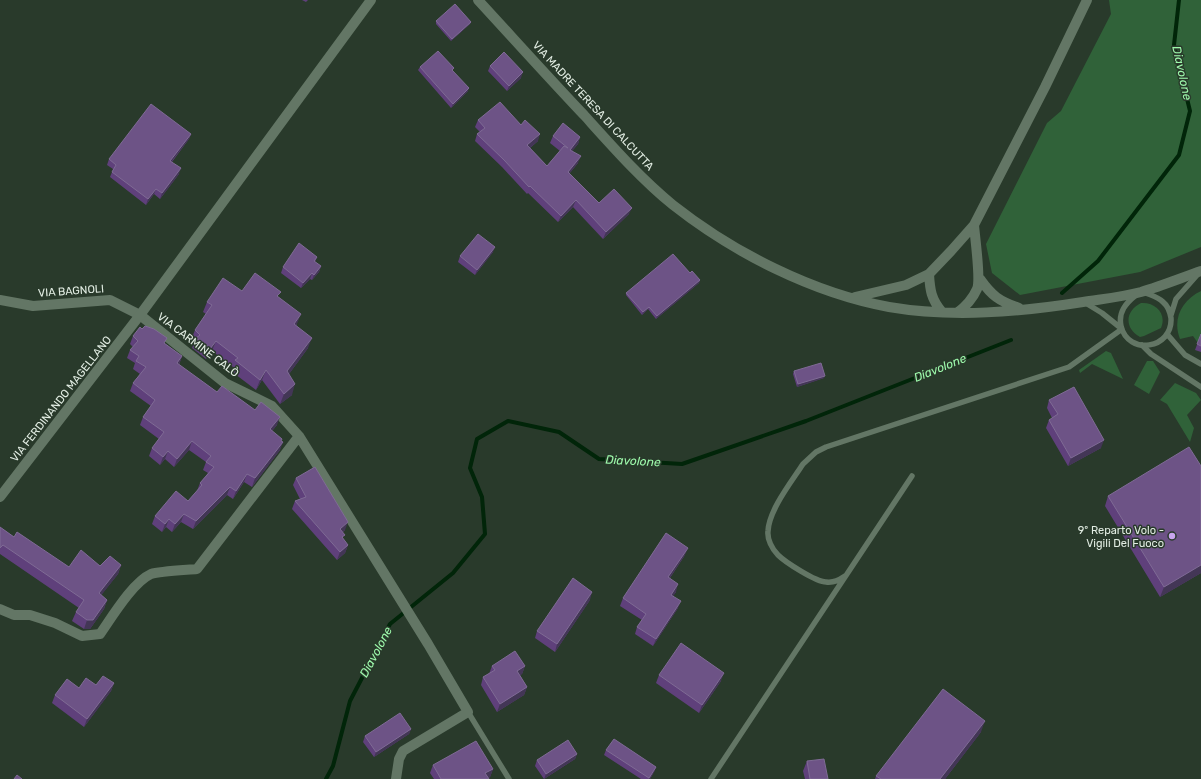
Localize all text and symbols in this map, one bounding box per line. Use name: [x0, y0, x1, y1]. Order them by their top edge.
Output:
street label: VIA MADRE TERESA DI CALCUTTA: [530, 39, 657, 174]
water label: Diavolone: [1169, 45, 1195, 102]
street label: VIA BAGNOLI: [38, 282, 104, 300]
street label: VIA CARMINE CALÒ: [155, 310, 241, 380]
street label: VIA FERDINANDO MAGELLANO: [8, 333, 114, 465]
water label: Diavolone: [912, 351, 969, 385]
water label: Diavolone: [605, 453, 661, 469]
place label: 9º Reparto Volo - Vigili Del Fuoco: [1078, 524, 1164, 550]
marker: 9º Reparto Volo - Vigili Del Fuoco: [1167, 531, 1177, 541]
water label: Diavolone: [357, 624, 395, 680]

